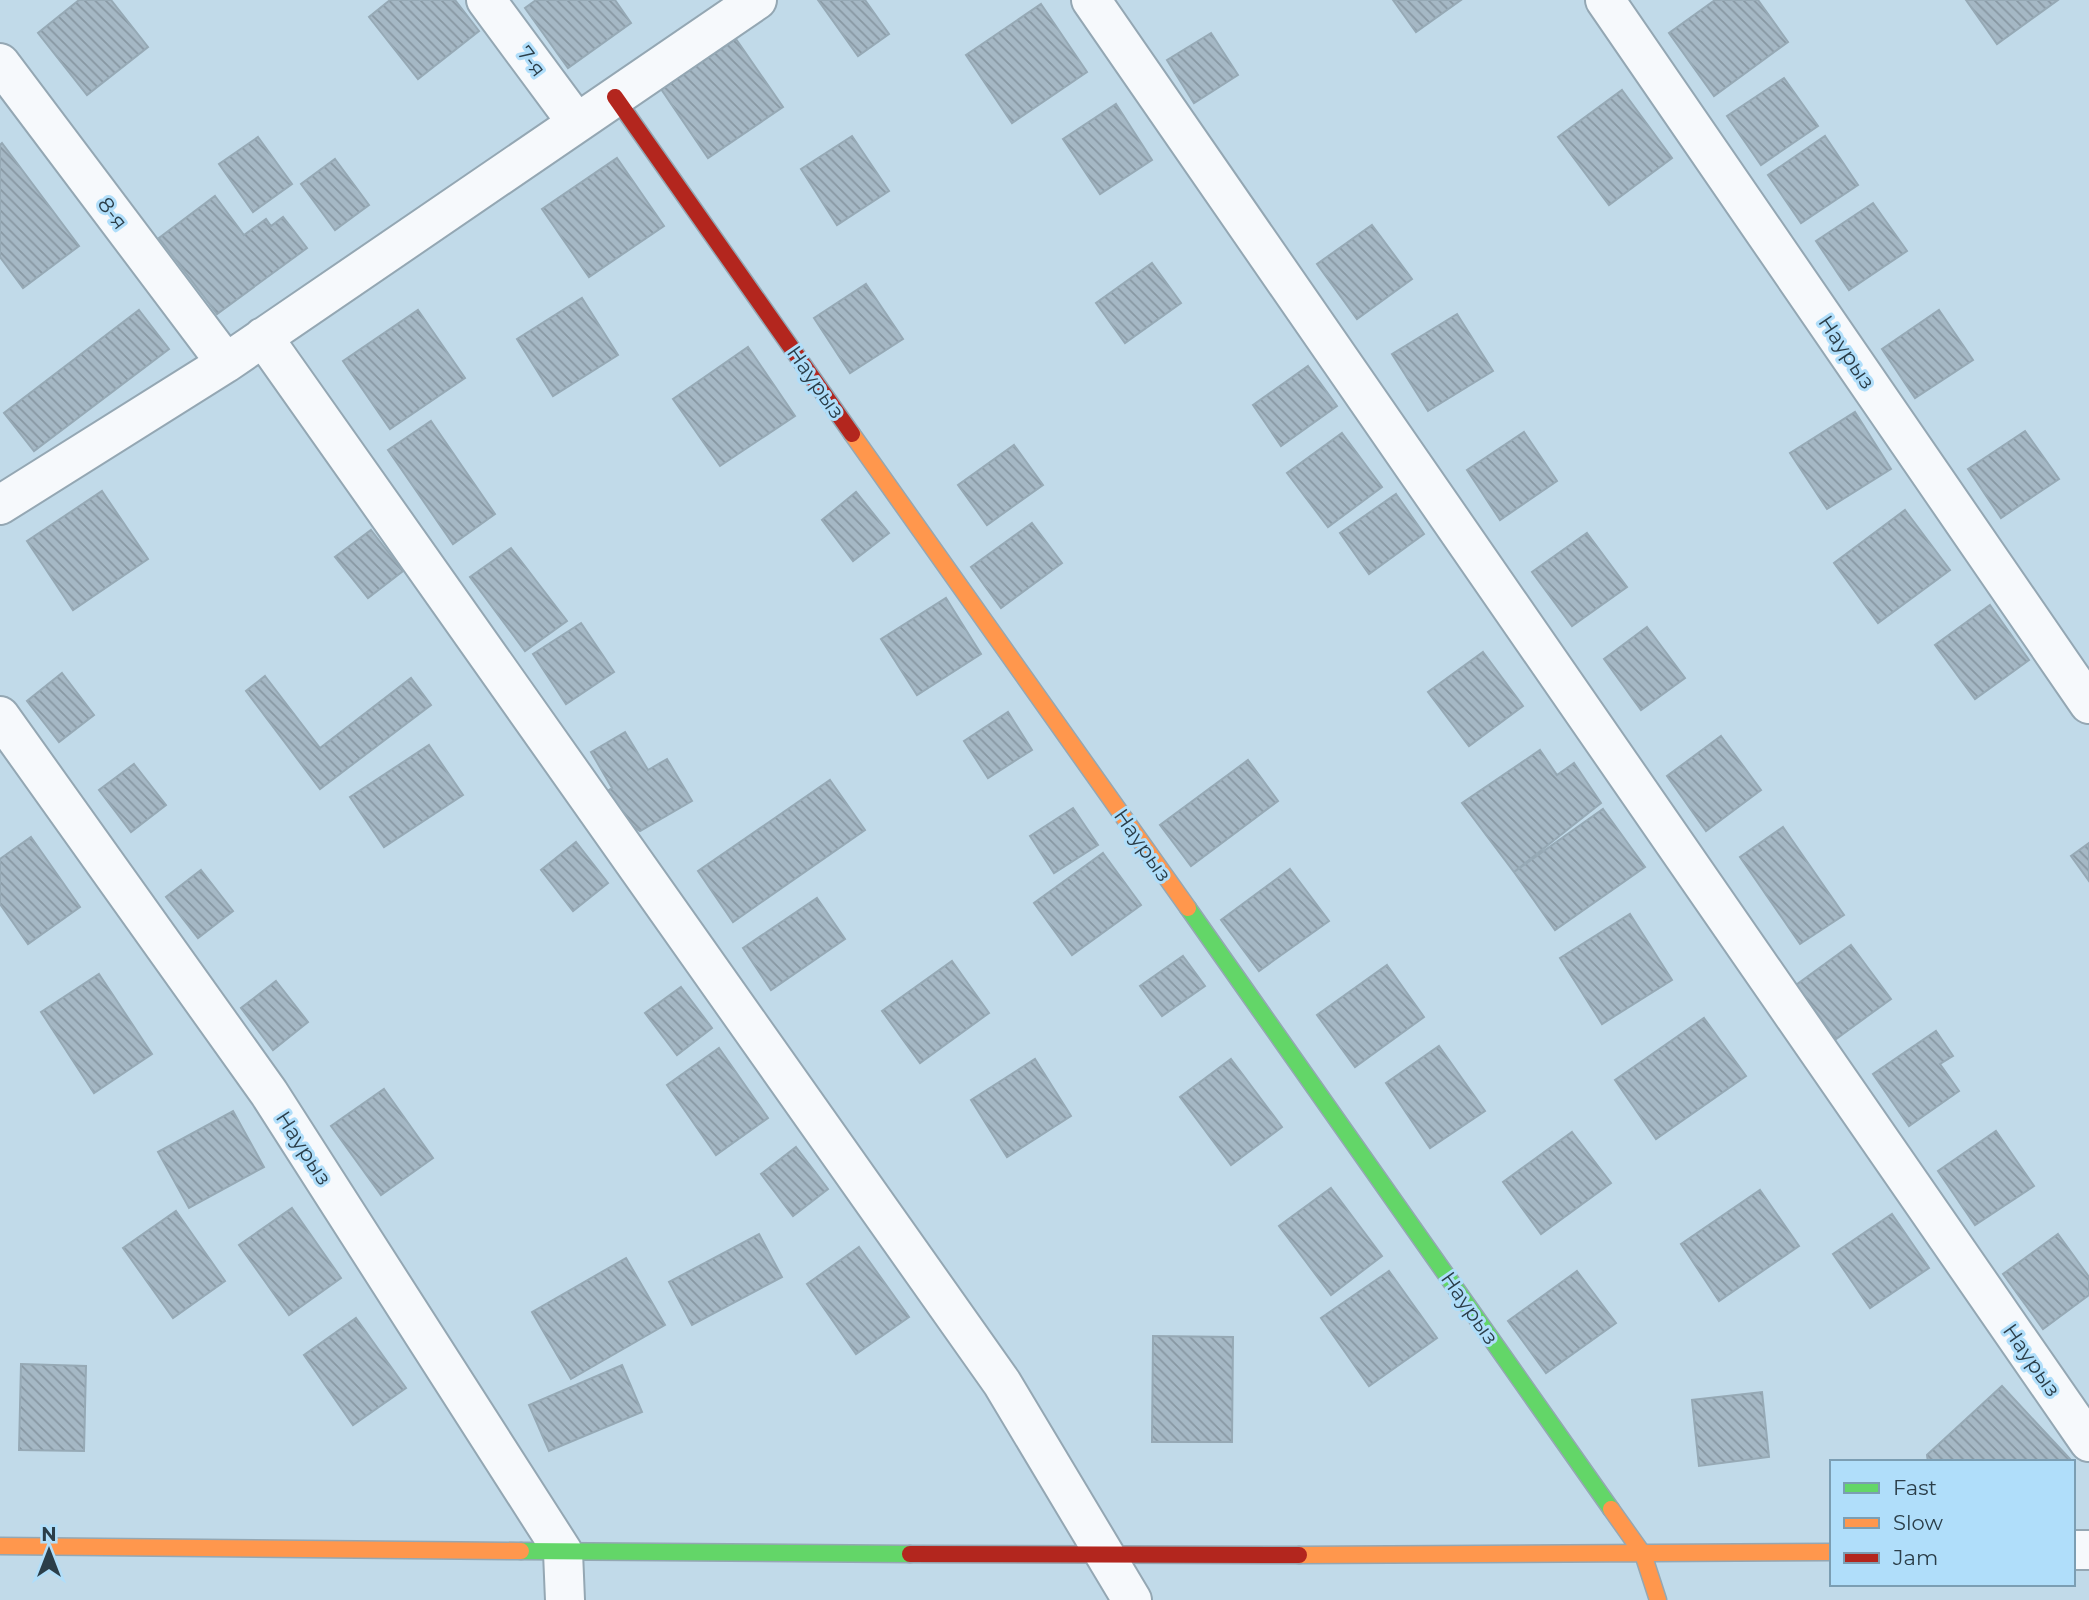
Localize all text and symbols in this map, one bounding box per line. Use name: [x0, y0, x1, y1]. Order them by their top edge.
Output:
street label: 7-я: [513, 41, 551, 81]
street label: 8-я: [93, 192, 133, 234]
street label: Наурыз: [1813, 310, 1881, 394]
street label: Наурыз: [782, 341, 850, 423]
street label: Наурыз: [1109, 804, 1177, 886]
street label: Наурыз: [271, 1106, 337, 1190]
street label: Наурыз: [1436, 1267, 1504, 1349]
street label: Наурыз: [1998, 1319, 2066, 1401]
legend: [1830, 1460, 2075, 1586]
text: Fast: [1893, 1475, 1937, 1500]
text: Slow: [1893, 1510, 1943, 1535]
north arrow: [14, 1516, 84, 1586]
text: N: [41, 1523, 57, 1546]
text: Jam: [1892, 1545, 1938, 1570]

